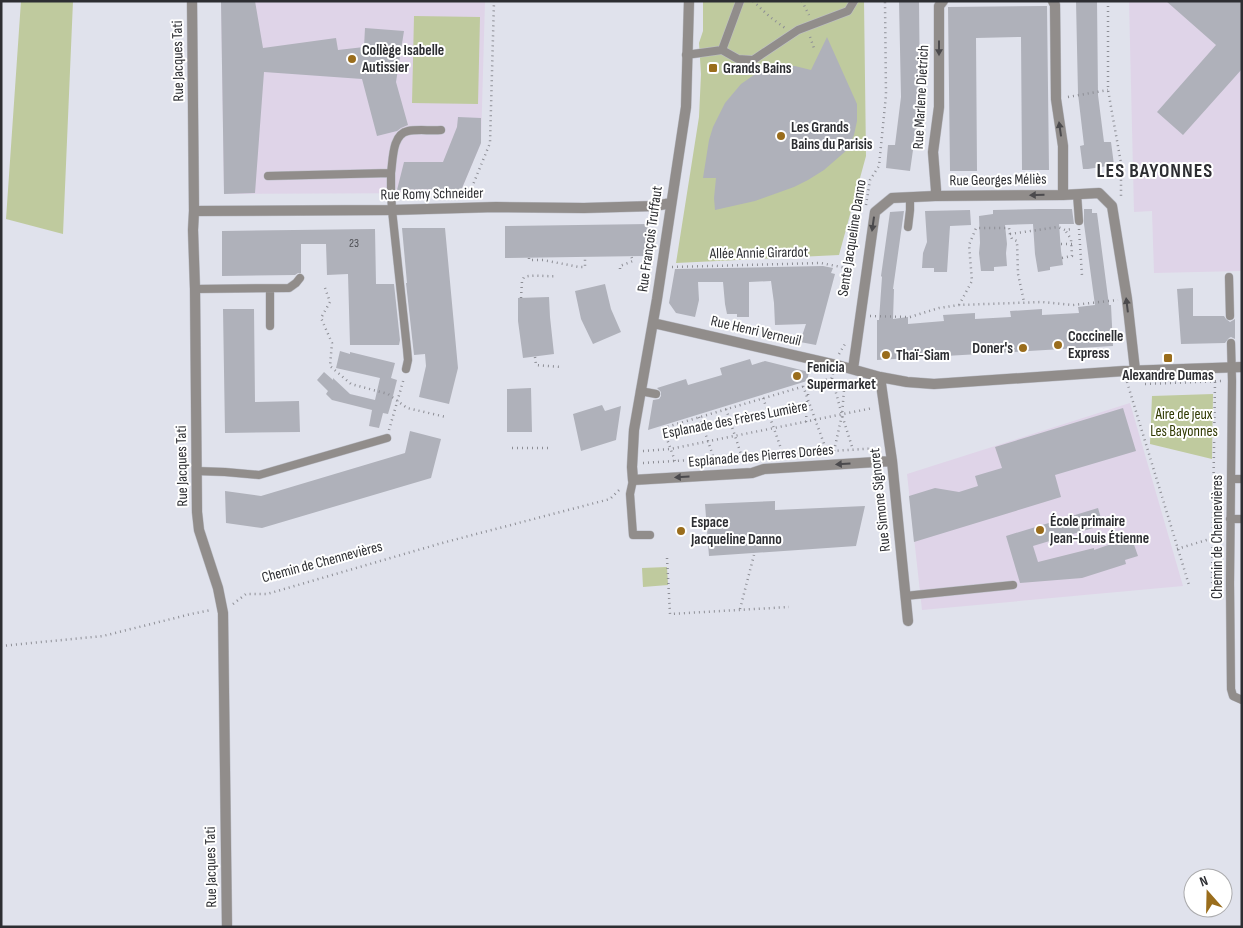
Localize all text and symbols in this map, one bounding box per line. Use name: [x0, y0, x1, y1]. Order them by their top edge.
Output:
street label: Rue Jacques Tati: [168, 20, 188, 102]
place label: Collège Isabelle Autissier: [361, 41, 444, 77]
one-way arrow: [935, 41, 943, 57]
street label: Rue Marlene Dietrich: [909, 44, 933, 150]
marker: Collège Isabelle Autissier: [346, 53, 358, 65]
place label: Grands Bains: [723, 59, 792, 78]
marker: Grands Bains: [707, 62, 719, 74]
place label: Les Grands Bains du Parisis: [791, 118, 873, 154]
one-way arrow: [1056, 120, 1064, 136]
marker: Les Grands Bains du Parisis: [775, 130, 787, 142]
district label: LES BAYONNES: [1097, 159, 1213, 183]
street label: Rue Georges Méliès: [949, 170, 1047, 190]
street label: Sente Jacqueline Danno: [833, 178, 871, 298]
street label: Rue Romy Schneider: [380, 184, 484, 204]
street label: Rue François Truffaut: [633, 184, 667, 293]
one-way arrow: [1029, 191, 1045, 199]
one-way arrow: [869, 217, 877, 233]
house number: 23: [349, 236, 359, 251]
street label: Allée Annie Girardot: [709, 243, 809, 263]
one-way arrow: [1123, 296, 1131, 312]
street label: Rue Henri Verneuil: [709, 311, 803, 351]
place label: Coccinelle Express: [1068, 327, 1123, 363]
place label: Doner's: [972, 339, 1013, 358]
marker: Coccinelle Express: [1052, 339, 1064, 351]
marker: Doner's: [1017, 342, 1029, 354]
place label: Thaï-Siam: [896, 346, 950, 365]
marker: Thaï-Siam: [880, 349, 892, 361]
marker: Alexandre Dumas: [1162, 352, 1174, 364]
place label: Fenicia Supermarket: [807, 358, 876, 394]
place label: Alexandre Dumas: [1121, 366, 1214, 385]
marker: Fenicia Supermarket: [791, 370, 803, 382]
street label: Esplanade des Frères Lumière: [661, 397, 809, 443]
park label: Aire de jeux Les Bayonnes: [1150, 405, 1218, 441]
street label: Rue Jacques Tati: [172, 425, 192, 507]
street label: Esplanade des Pierres Dorées: [688, 440, 834, 472]
street label: Rue Simone Signoret: [865, 447, 895, 553]
one-way arrow: [835, 461, 851, 469]
one-way arrow: [673, 474, 689, 482]
street label: Chemin de Chennevières: [1208, 475, 1227, 599]
place label: École primaire Jean-Louis Étienne: [1049, 512, 1149, 548]
place label: Espace Jacqueline Danno: [690, 513, 782, 549]
marker: École primaire Jean-Louis Étienne: [1034, 524, 1046, 536]
marker: Espace Jacqueline Danno: [675, 525, 687, 537]
street label: Chemin de Chennevières: [260, 537, 384, 587]
street label: Rue Jacques Tati: [201, 826, 221, 908]
north arrow: [1183, 868, 1233, 918]
text: N: [1197, 872, 1210, 891]

